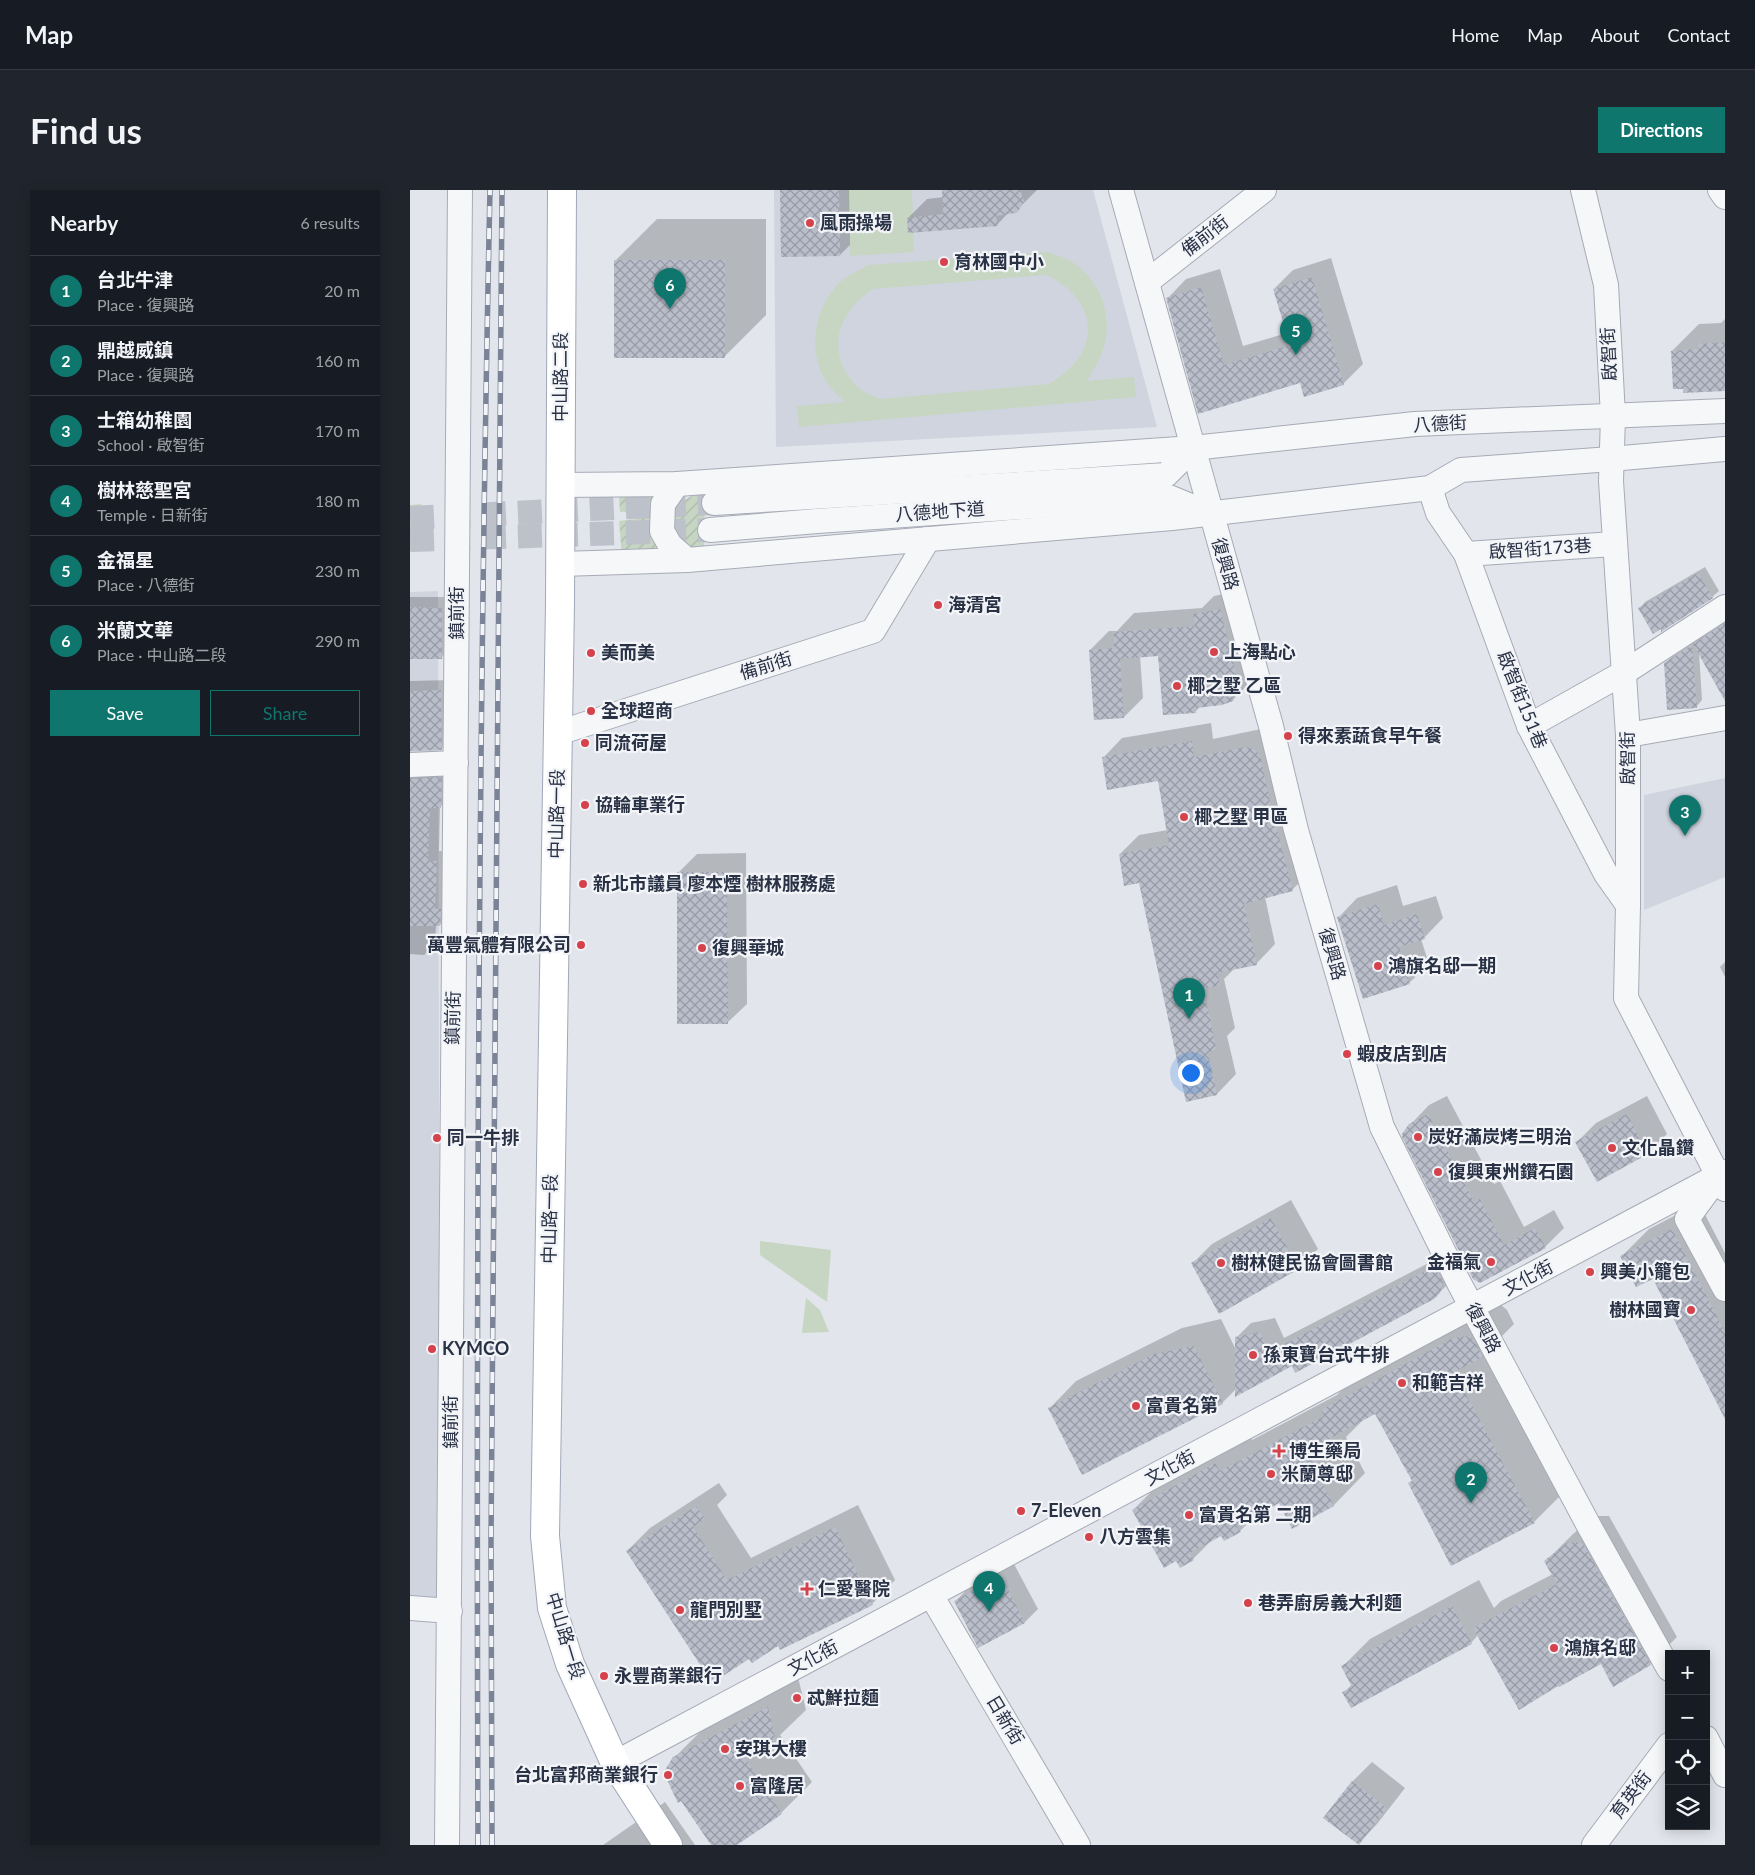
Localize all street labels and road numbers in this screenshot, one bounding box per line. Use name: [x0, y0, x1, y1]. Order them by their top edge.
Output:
street label: 備前街: [1176, 210, 1232, 261]
street label: 啟智街: [1596, 327, 1620, 382]
street label: 中山路二段: [549, 332, 571, 422]
street label: 八德街: [1412, 411, 1467, 435]
street label: 八德地下道: [894, 497, 986, 525]
street label: 啟智街173巷: [1488, 533, 1592, 563]
street label: 復興路: [1208, 535, 1244, 593]
street label: 鎮前街: [445, 586, 467, 640]
street label: 備前街: [737, 647, 795, 683]
street label: 啟智街151巷: [1493, 648, 1552, 752]
street label: 啟智街: [1616, 731, 1638, 785]
street label: 中山路一段: [544, 769, 568, 859]
street label: 復興路: [1315, 925, 1351, 983]
street label: 鎮前街: [441, 991, 463, 1045]
street label: 中山路一段: [537, 1174, 561, 1264]
street label: 文化街: [1499, 1255, 1557, 1300]
street label: 復興路: [1461, 1299, 1506, 1357]
street label: 鎮前街: [439, 1395, 461, 1449]
street label: 文化街: [1141, 1445, 1199, 1490]
street label: 中山路一段: [542, 1589, 590, 1682]
street label: 文化街: [784, 1635, 842, 1680]
street label: 日新街: [983, 1691, 1029, 1748]
street label: 育英街: [1605, 1766, 1655, 1823]

